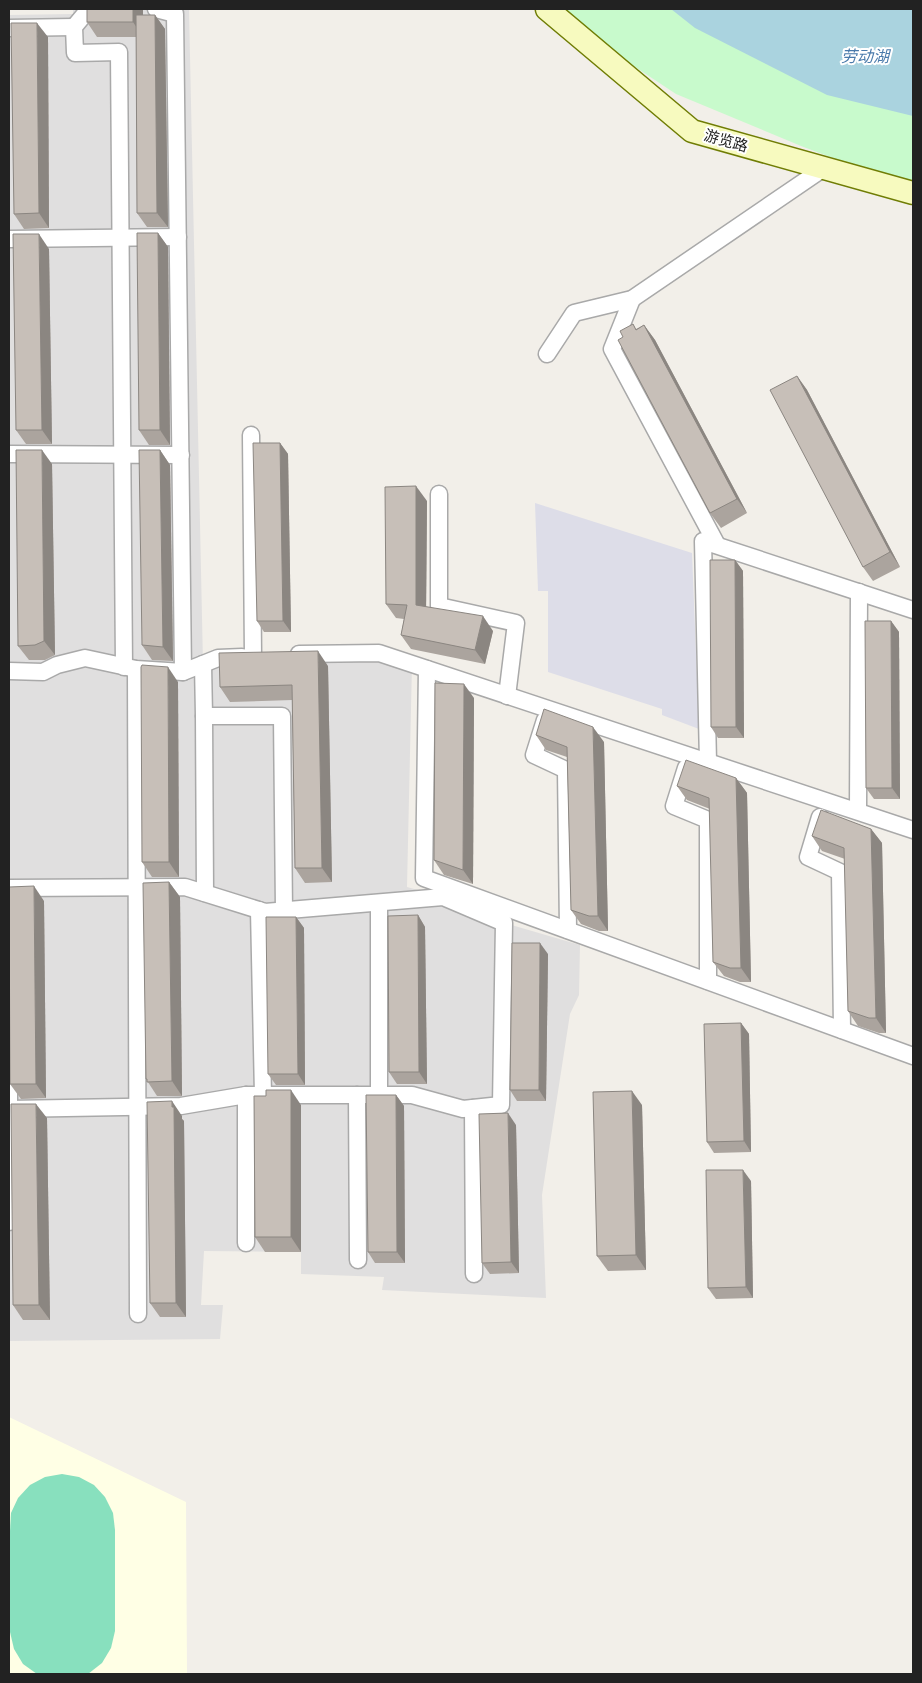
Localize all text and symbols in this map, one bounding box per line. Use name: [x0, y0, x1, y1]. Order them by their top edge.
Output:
water label: 劳动湖: [841, 46, 892, 67]
street label: 游览路: [702, 125, 750, 157]

